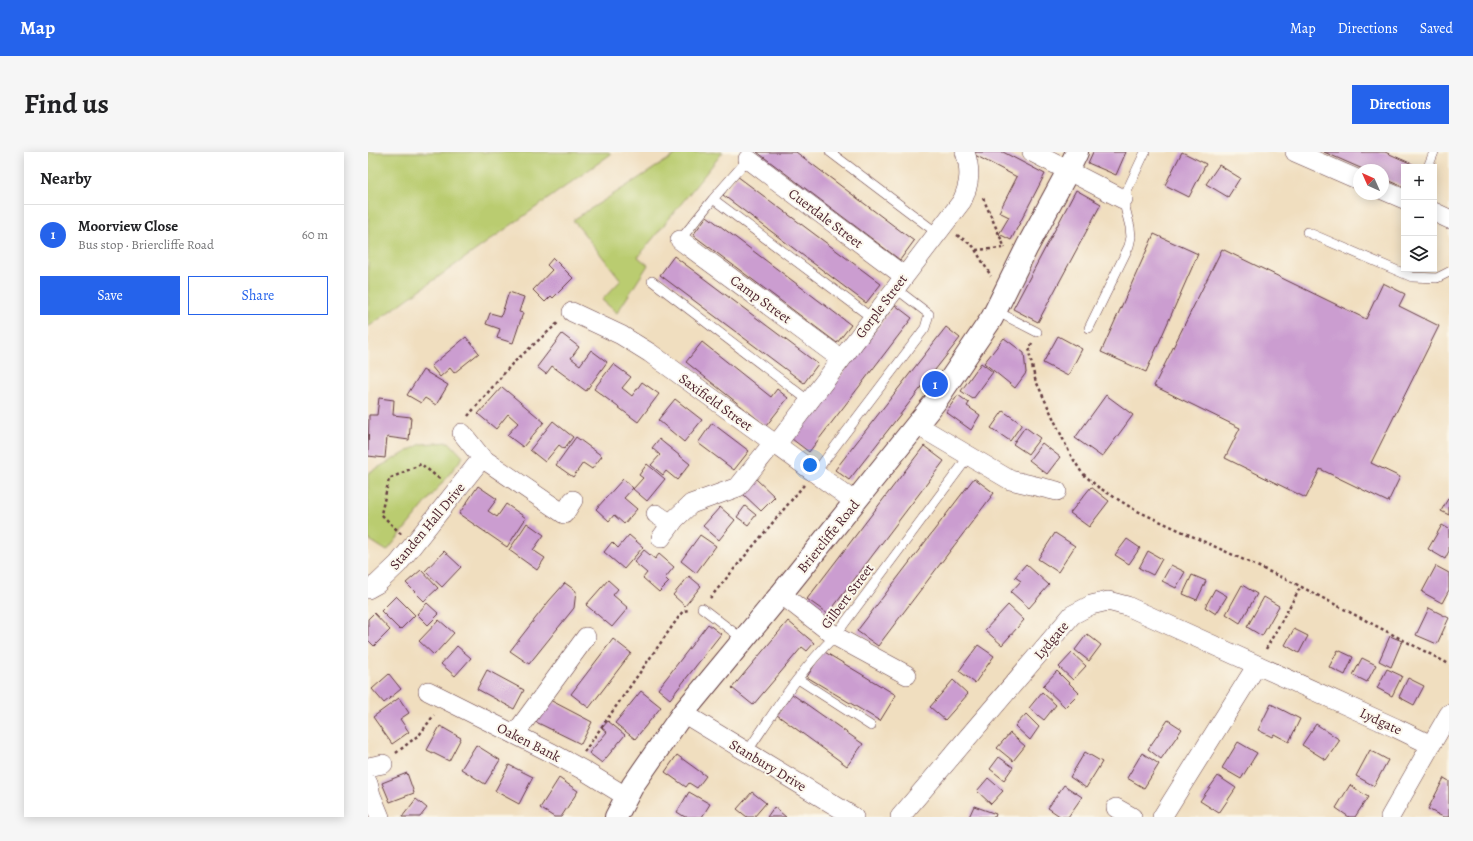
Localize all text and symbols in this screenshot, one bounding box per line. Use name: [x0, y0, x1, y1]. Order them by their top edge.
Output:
text: Map: [20, 15, 55, 41]
text: Map: [1290, 19, 1316, 38]
text: Directions: [1338, 19, 1398, 38]
text: Saved: [1420, 19, 1453, 38]
text: Find us: [24, 85, 109, 123]
button: Directions: [1352, 85, 1449, 124]
north arrow: [1353, 164, 1389, 200]
map controls: [1401, 164, 1437, 272]
button: +: [1401, 164, 1437, 200]
text: Nearby: [40, 167, 91, 190]
street label: Cuerdale Street: [785, 184, 867, 253]
button: −: [1401, 200, 1437, 236]
text: Moorview Close: [78, 216, 178, 236]
text: 1: [51, 226, 55, 243]
text: 60 m: [302, 226, 328, 243]
text: Bus stop · Briercliffe Road: [78, 236, 214, 253]
button: layers: [1401, 236, 1437, 272]
street label: Gorple Street: [851, 270, 912, 342]
street label: Camp Street: [726, 271, 796, 328]
button: Save: [40, 276, 180, 315]
button: Share: [188, 276, 328, 315]
street label: Saxifield Street: [675, 369, 757, 436]
pin: 1: [922, 369, 948, 399]
your location: [800, 455, 820, 475]
street label: Standen Hall Drive: [385, 479, 469, 574]
street label: Briercliffe Road: [793, 495, 864, 577]
street label: Gilbert Street: [817, 560, 878, 633]
street label: Lydgate: [1030, 617, 1073, 664]
street label: Lydgate: [1357, 703, 1405, 740]
street label: Oaken Bank: [494, 718, 564, 767]
street label: Stanbury Drive: [726, 735, 810, 796]

